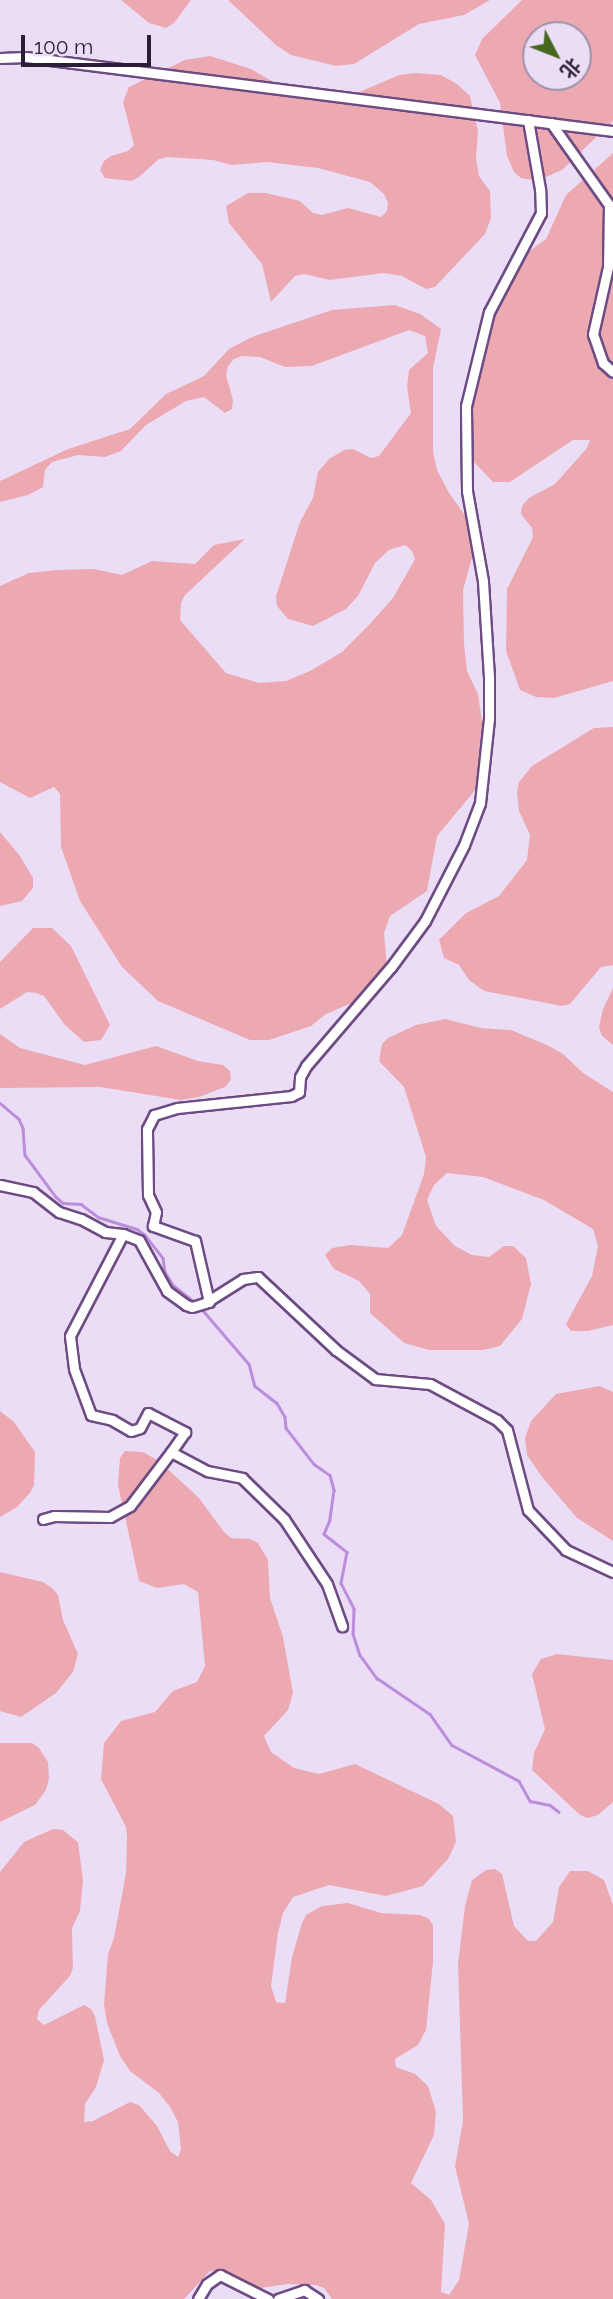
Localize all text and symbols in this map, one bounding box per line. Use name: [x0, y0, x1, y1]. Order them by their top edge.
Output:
scale bar: [24, 21, 154, 65]
north arrow: [522, 21, 592, 91]
text: 100 m: [34, 34, 93, 59]
text: 北: [557, 54, 586, 83]

